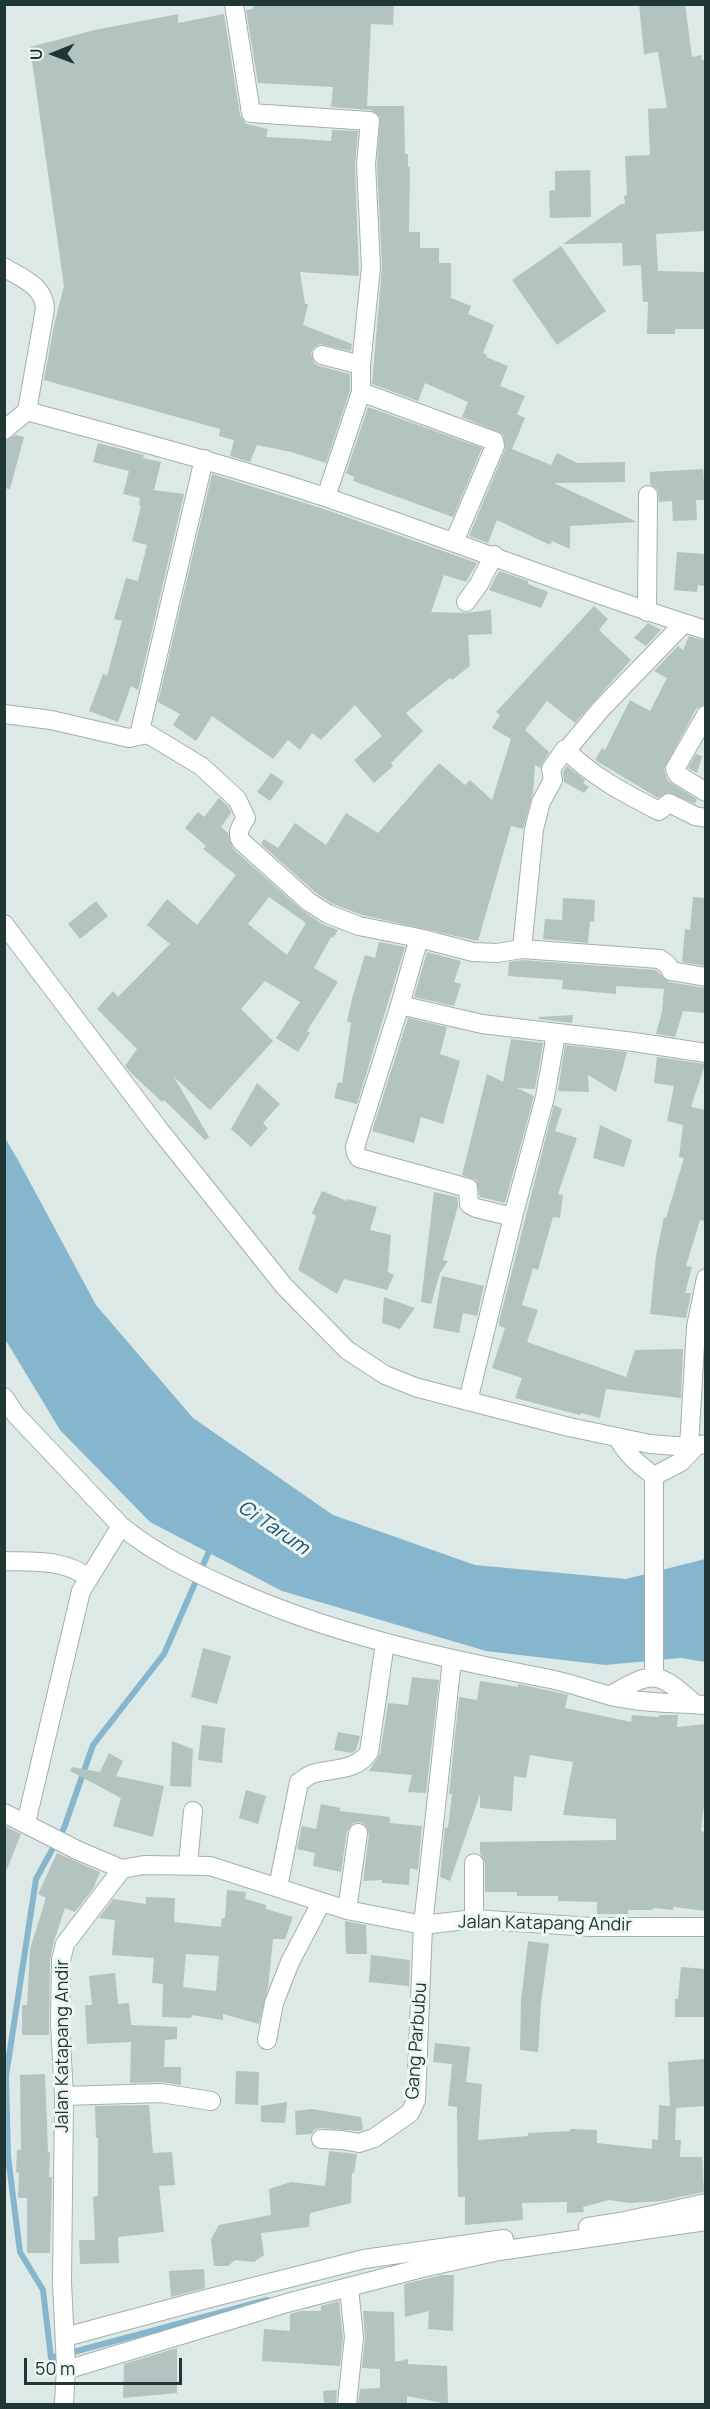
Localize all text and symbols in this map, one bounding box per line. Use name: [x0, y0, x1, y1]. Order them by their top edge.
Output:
north arrow: [24, 24, 84, 84]
text: U: [25, 48, 47, 60]
water label: Ci Tarum: [233, 1495, 313, 1561]
street label: Jalan Katapang Andir: [458, 1912, 632, 1936]
street label: Jalan Katapang Andir: [52, 1959, 74, 2133]
street label: Gang Parbubu: [402, 1982, 432, 2100]
scale bar: [27, 2346, 184, 2384]
text: 50 m: [35, 2356, 75, 2380]

